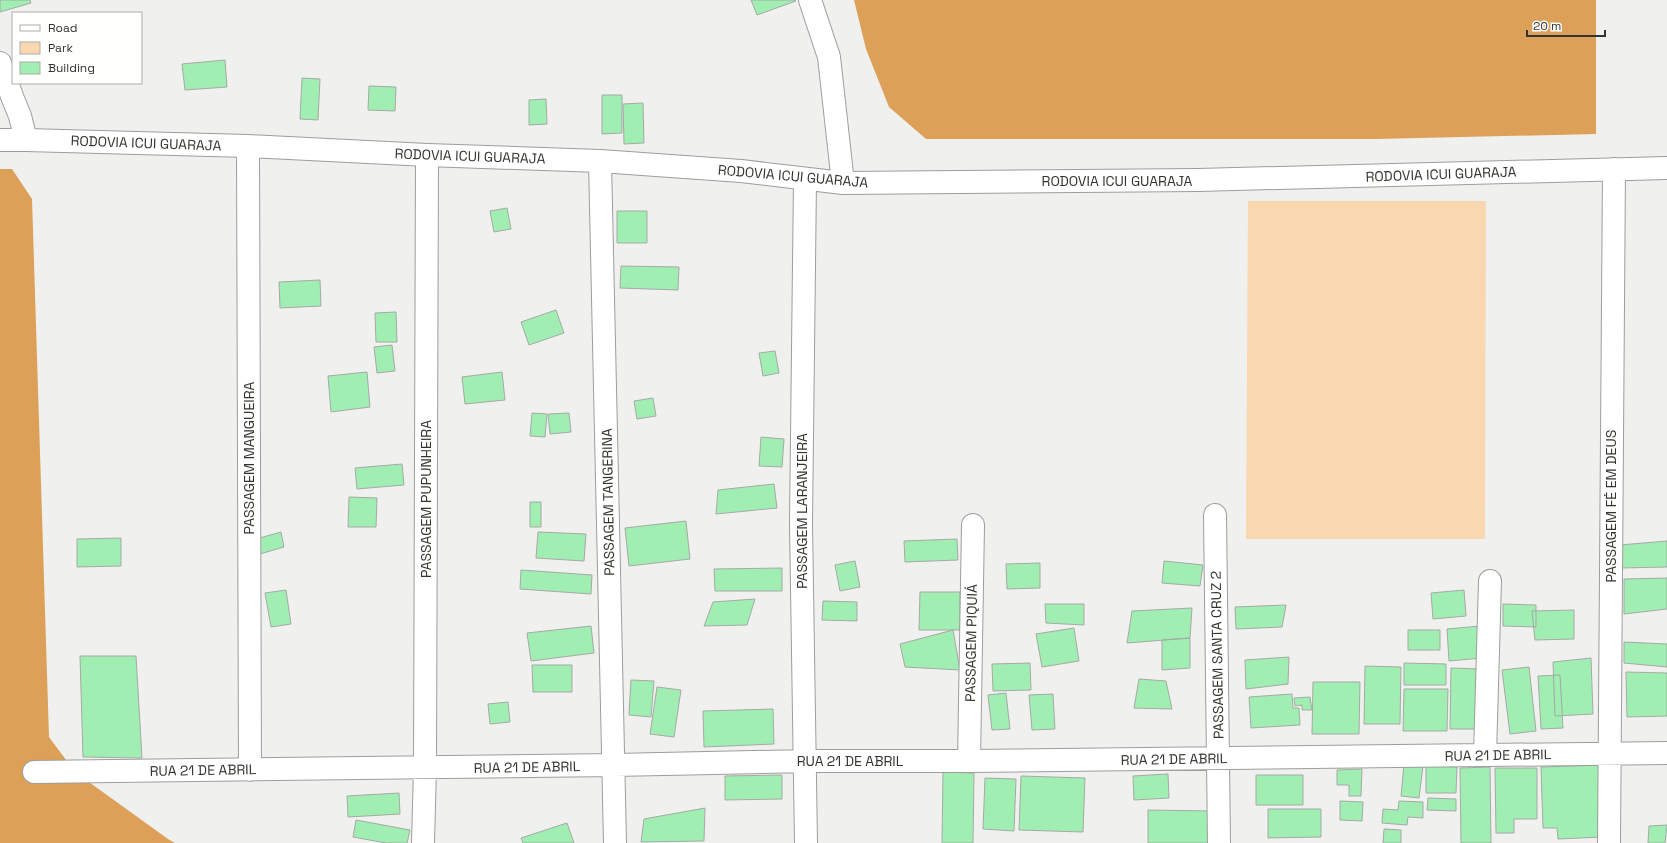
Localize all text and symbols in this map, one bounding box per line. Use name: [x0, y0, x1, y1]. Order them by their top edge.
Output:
legend: [12, 12, 142, 84]
scale bar: [1527, 12, 1605, 38]
text: 20 m: [1533, 18, 1561, 34]
text: Road: [48, 20, 77, 36]
text: Park: [48, 40, 73, 56]
text: Building: [48, 60, 95, 76]
street label: RODOVIA ICUI GUARAJA: [70, 131, 222, 155]
street label: RODOVIA ICUI GUARAJA: [394, 144, 546, 168]
street label: RODOVIA ICUI GUARAJA: [717, 160, 869, 192]
street label: RODOVIA ICUI GUARAJA: [1365, 162, 1517, 186]
street label: RODOVIA ICUI GUARAJA: [1042, 172, 1193, 190]
street label: PASSAGEM MANGUEIRA: [240, 381, 258, 534]
street label: PASSAGEM PUPUNHEIRA: [417, 420, 435, 578]
street label: PASSAGEM TANGERINA: [598, 428, 618, 576]
street label: PASSAGEM FÉ EM DEUS: [1602, 430, 1620, 582]
street label: PASSAGEM LARANJEIRA: [793, 433, 811, 589]
street label: PASSAGEM SANTA CRUZ 2: [1207, 571, 1227, 739]
street label: PASSAGEM PIQUIÁ: [961, 584, 981, 702]
street label: RUA 21 DE ABRIL: [1445, 745, 1552, 765]
street label: RUA 21 DE ABRIL: [1121, 749, 1228, 769]
street label: RUA 21 DE ABRIL: [797, 752, 904, 770]
street label: RUA 21 DE ABRIL: [474, 757, 581, 777]
street label: RUA 21 DE ABRIL: [150, 760, 257, 780]

